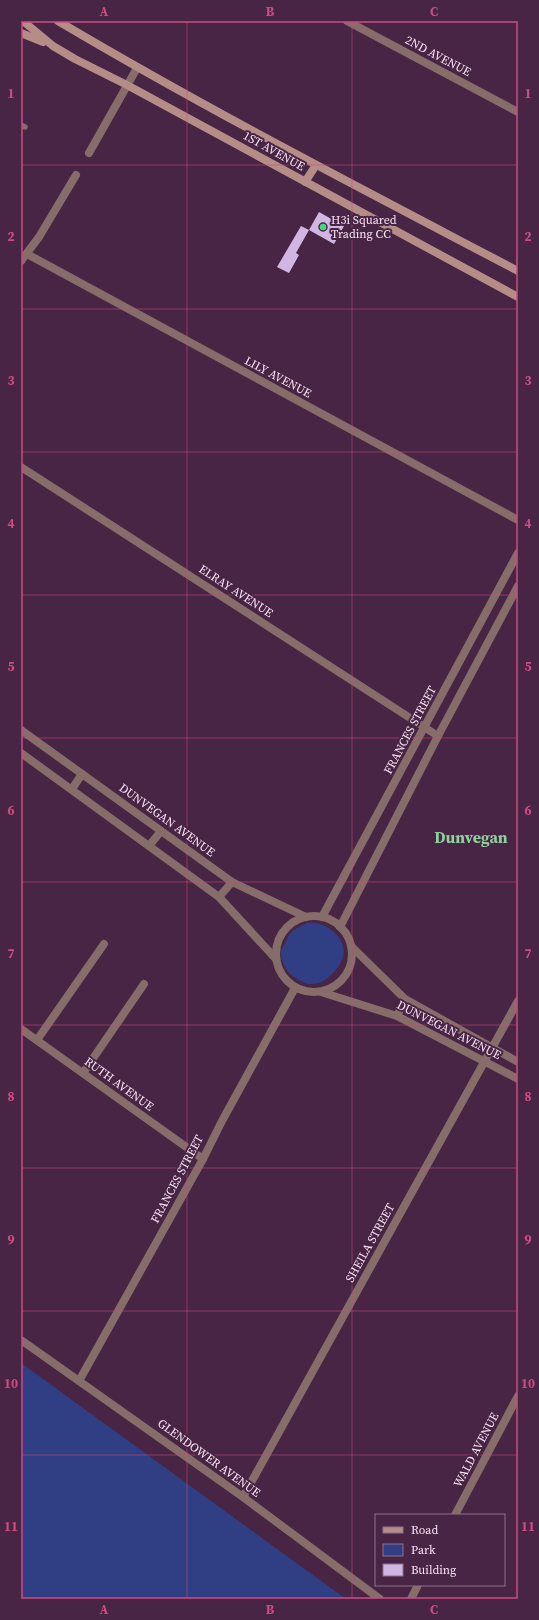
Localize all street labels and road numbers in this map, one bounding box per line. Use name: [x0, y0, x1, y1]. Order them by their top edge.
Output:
street label: 2ND AVENUE: [402, 32, 474, 80]
street label: 1ST AVENUE: [240, 127, 308, 175]
street label: LILY AVENUE: [242, 353, 314, 401]
street label: ELRAY AVENUE: [196, 561, 276, 621]
street label: FRANCES STREET: [380, 682, 440, 777]
street label: DUNVEGAN AVENUE: [116, 780, 218, 860]
street label: DUNVEGAN AVENUE: [394, 997, 504, 1063]
street label: RUTH AVENUE: [81, 1053, 157, 1115]
street label: FRANCES STREET: [147, 1131, 207, 1226]
street label: SHEILA STREET: [342, 1200, 399, 1285]
street label: WALD AVENUE: [450, 1410, 502, 1490]
street label: GLENDOWER AVENUE: [154, 1415, 264, 1501]

